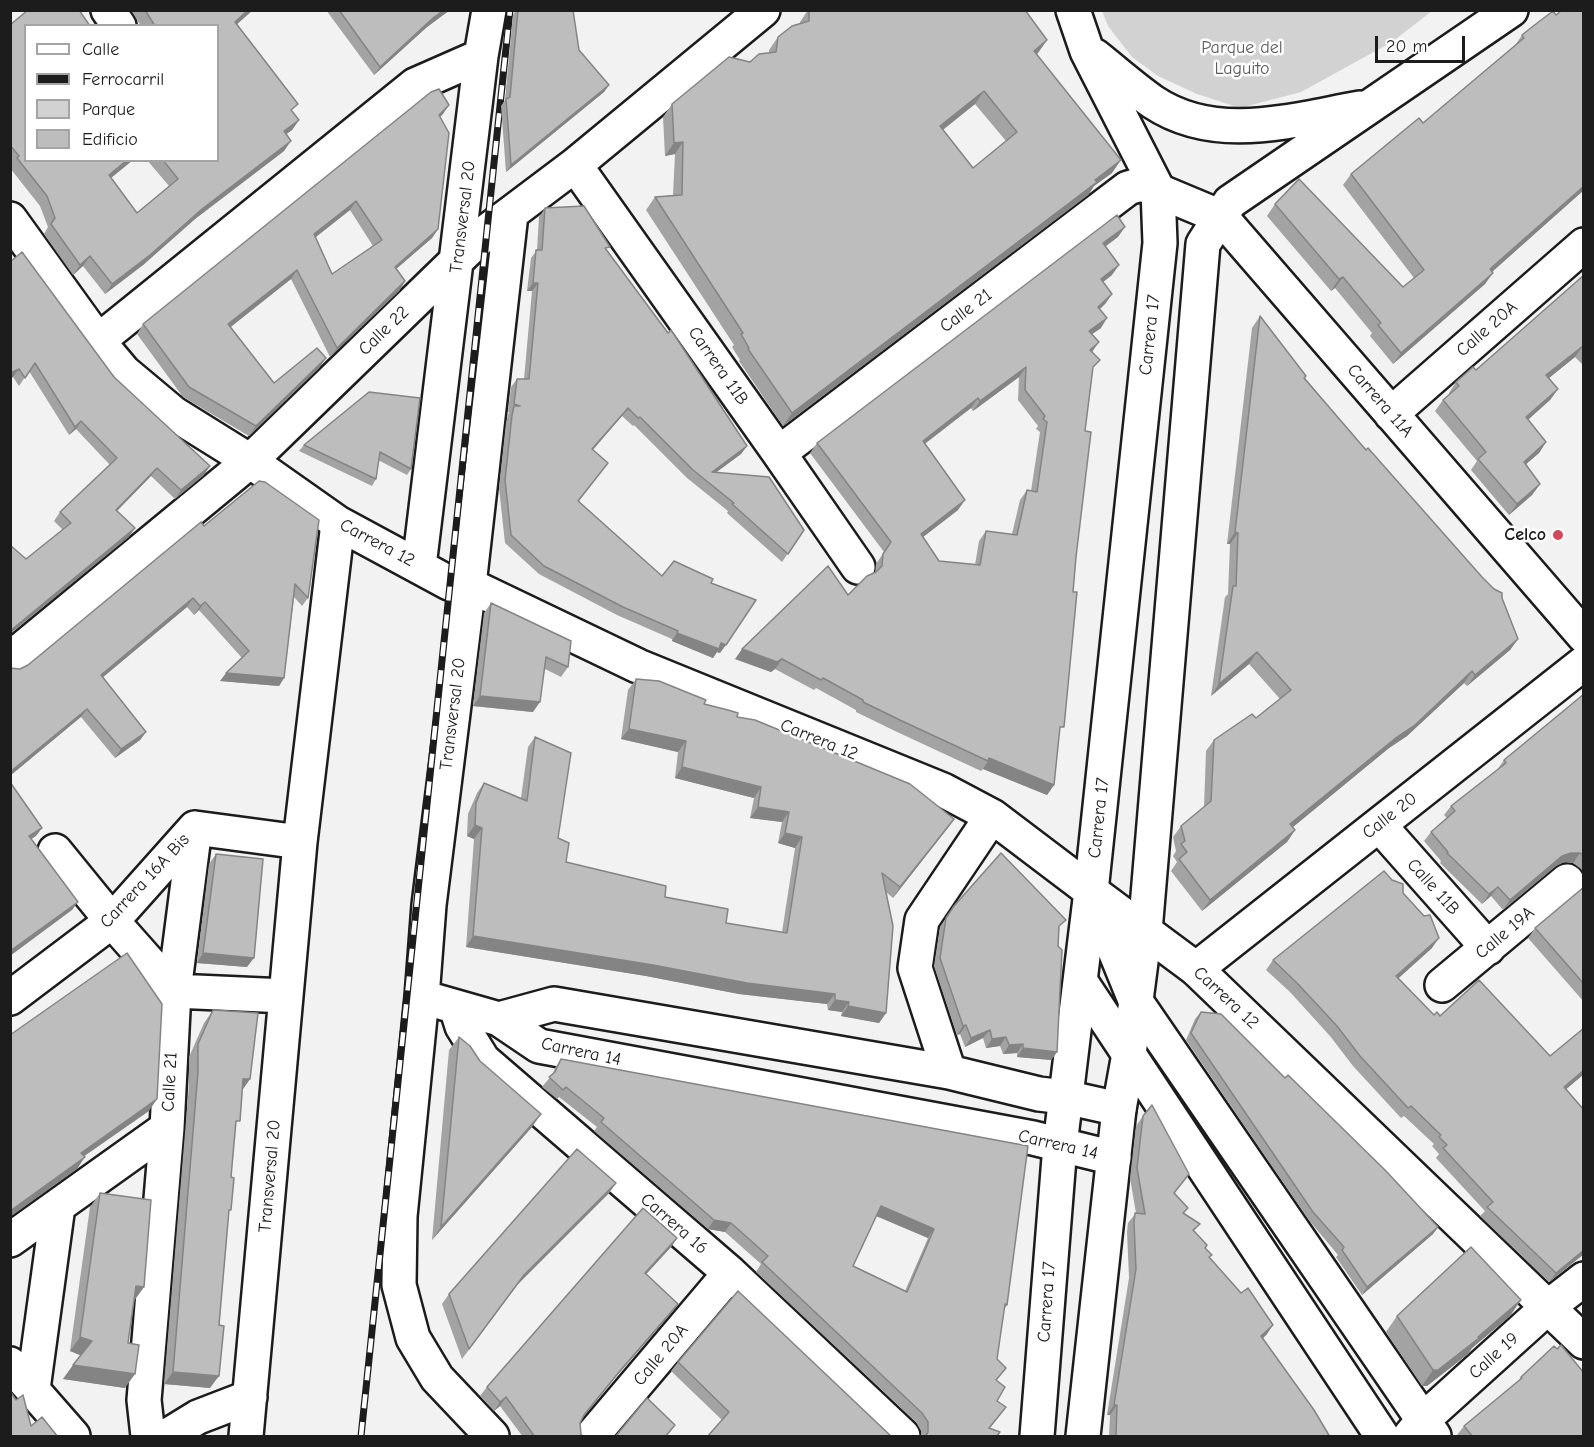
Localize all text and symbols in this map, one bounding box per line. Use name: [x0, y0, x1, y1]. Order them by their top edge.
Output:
legend: [24, 24, 219, 162]
scale bar: [1378, 24, 1468, 62]
text: 20 m: [1386, 36, 1427, 57]
park label: Parque del Laguito: [1201, 37, 1283, 80]
text: Calle: [82, 39, 119, 60]
text: Ferrocarril: [82, 69, 164, 90]
text: Parque: [82, 99, 135, 120]
text: Edificio: [82, 129, 138, 150]
street label: Transversal 20: [445, 159, 481, 275]
street label: Calle 21: [936, 284, 996, 338]
street label: Carrera 17: [1135, 294, 1165, 376]
street label: Calle 20A: [1452, 297, 1522, 361]
street label: Calle 22: [354, 302, 414, 360]
street label: Carrera 11B: [683, 323, 753, 409]
street label: Carrera 11A: [1342, 360, 1418, 442]
street label: Carrera 12: [336, 514, 418, 572]
place label: Celco: [1504, 524, 1546, 546]
marker: Celco: [1551, 528, 1565, 542]
street label: Transversal 20: [435, 656, 471, 772]
street label: Carrera 12: [777, 715, 861, 765]
street label: Carrera 17: [1084, 777, 1114, 859]
street label: Calle 20: [1358, 788, 1422, 844]
street label: Carrera 16A Bis: [96, 829, 194, 933]
street label: Calle 11B: [1402, 854, 1464, 920]
street label: Calle 19A: [1471, 902, 1539, 964]
street label: Carrera 12: [1189, 962, 1263, 1034]
street label: Carrera 14: [539, 1033, 623, 1071]
street label: Calle 21: [158, 1052, 182, 1112]
street label: Transversal 20: [254, 1119, 286, 1233]
street label: Carrera 14: [1016, 1125, 1100, 1165]
street label: Carrera 16: [636, 1189, 712, 1259]
street label: Carrera 17: [1033, 1261, 1061, 1343]
street label: Calle 20A: [629, 1320, 693, 1390]
street label: Calle 19: [1465, 1328, 1523, 1384]

